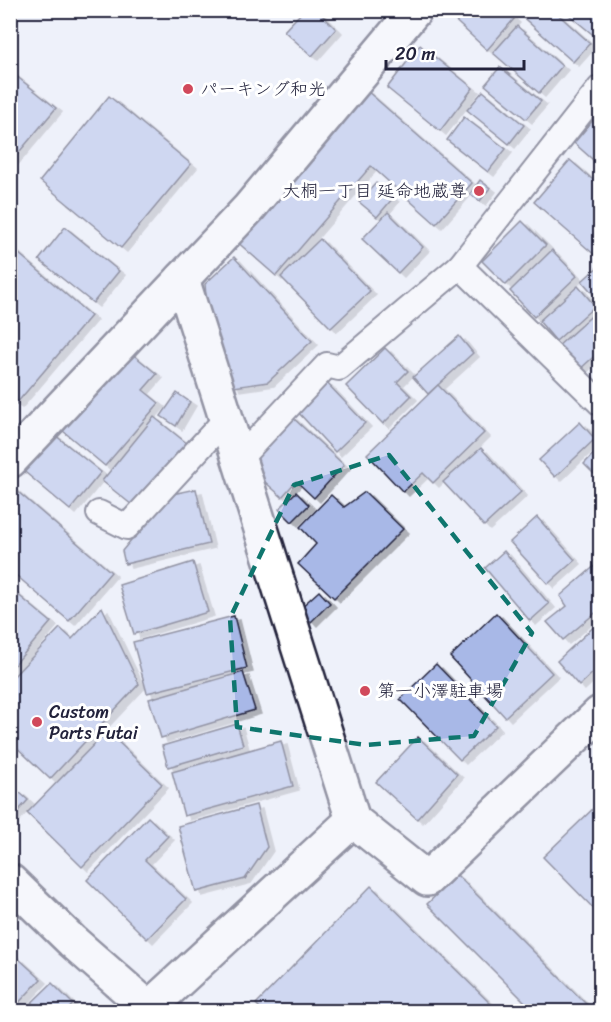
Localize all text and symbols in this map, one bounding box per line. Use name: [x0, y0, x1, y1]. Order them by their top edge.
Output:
scale bar: [386, 33, 524, 71]
text: 20 m: [395, 38, 435, 70]
place label: パーキング和光: [200, 73, 326, 105]
marker: パーキング和光: [181, 82, 195, 96]
place label: 大桐一丁目 延命地蔵尊: [282, 175, 467, 207]
marker: 大桐一丁目 延命地蔵尊: [472, 184, 486, 198]
place label: 第一小澤駐車場: [377, 675, 503, 707]
marker: 第一小澤駐車場: [358, 684, 372, 698]
place label: Custom Parts Futai: [49, 696, 139, 749]
marker: Custom Parts Futai: [30, 715, 44, 729]

